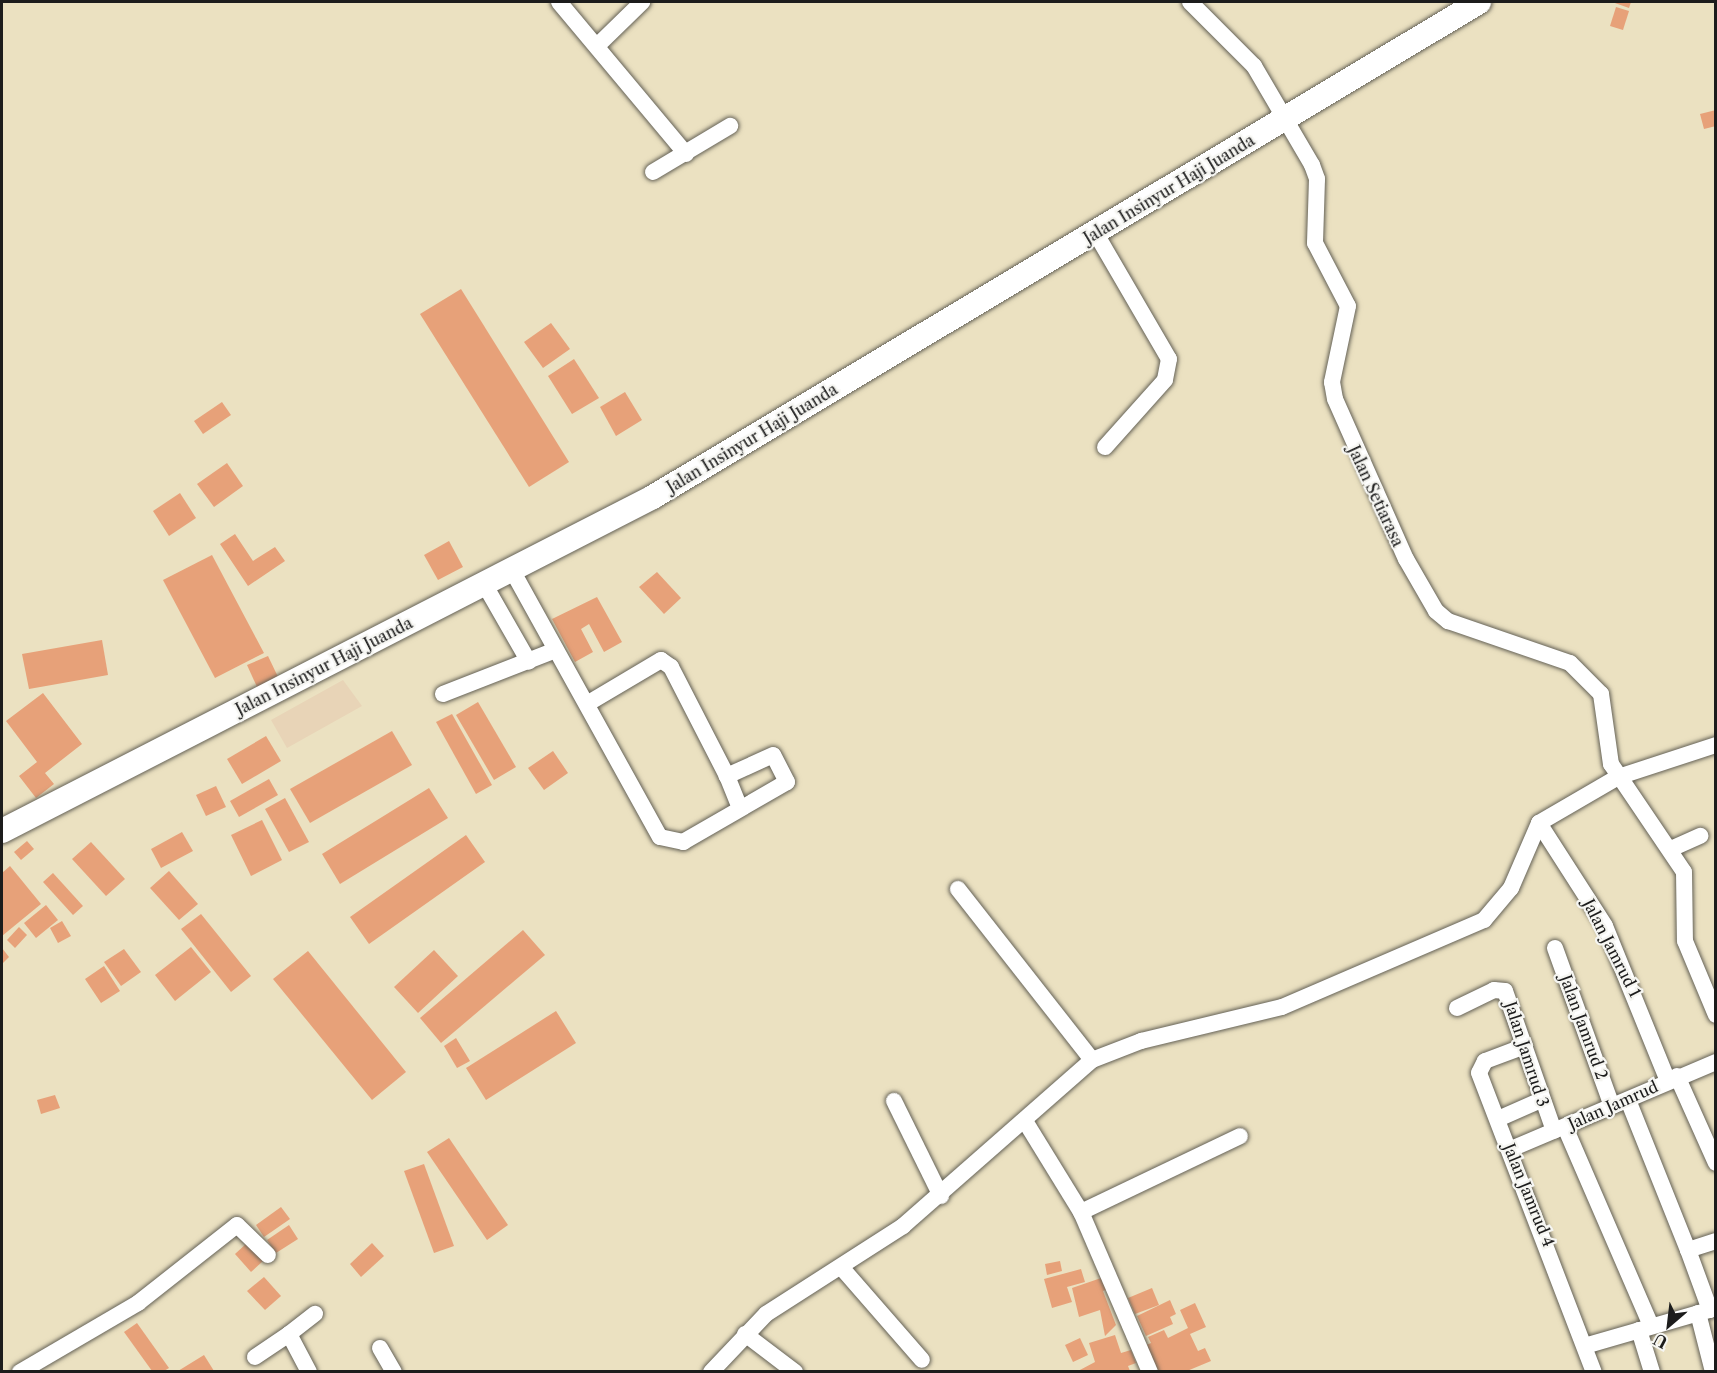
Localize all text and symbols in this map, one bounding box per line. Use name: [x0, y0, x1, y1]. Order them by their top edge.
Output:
street label: Jalan Insinyur Haji Juanda: [1080, 130, 1258, 248]
street label: Jalan Insinyur Haji Juanda: [663, 379, 841, 497]
street label: Jalan Setiarasa: [1344, 442, 1408, 550]
street label: Jalan Insinyur Haji Juanda: [232, 613, 416, 719]
street label: Jalan Jamrud 1: [1579, 896, 1645, 1000]
street label: Jalan Jamrud 2: [1556, 972, 1612, 1082]
street label: Jalan Jamrud 3: [1501, 999, 1553, 1109]
street label: Jalan Jamrud: [1565, 1077, 1661, 1133]
street label: Jalan Jamrud 4: [1499, 1140, 1559, 1250]
north arrow: [1639, 1295, 1699, 1355]
text: U: [1650, 1329, 1671, 1353]

